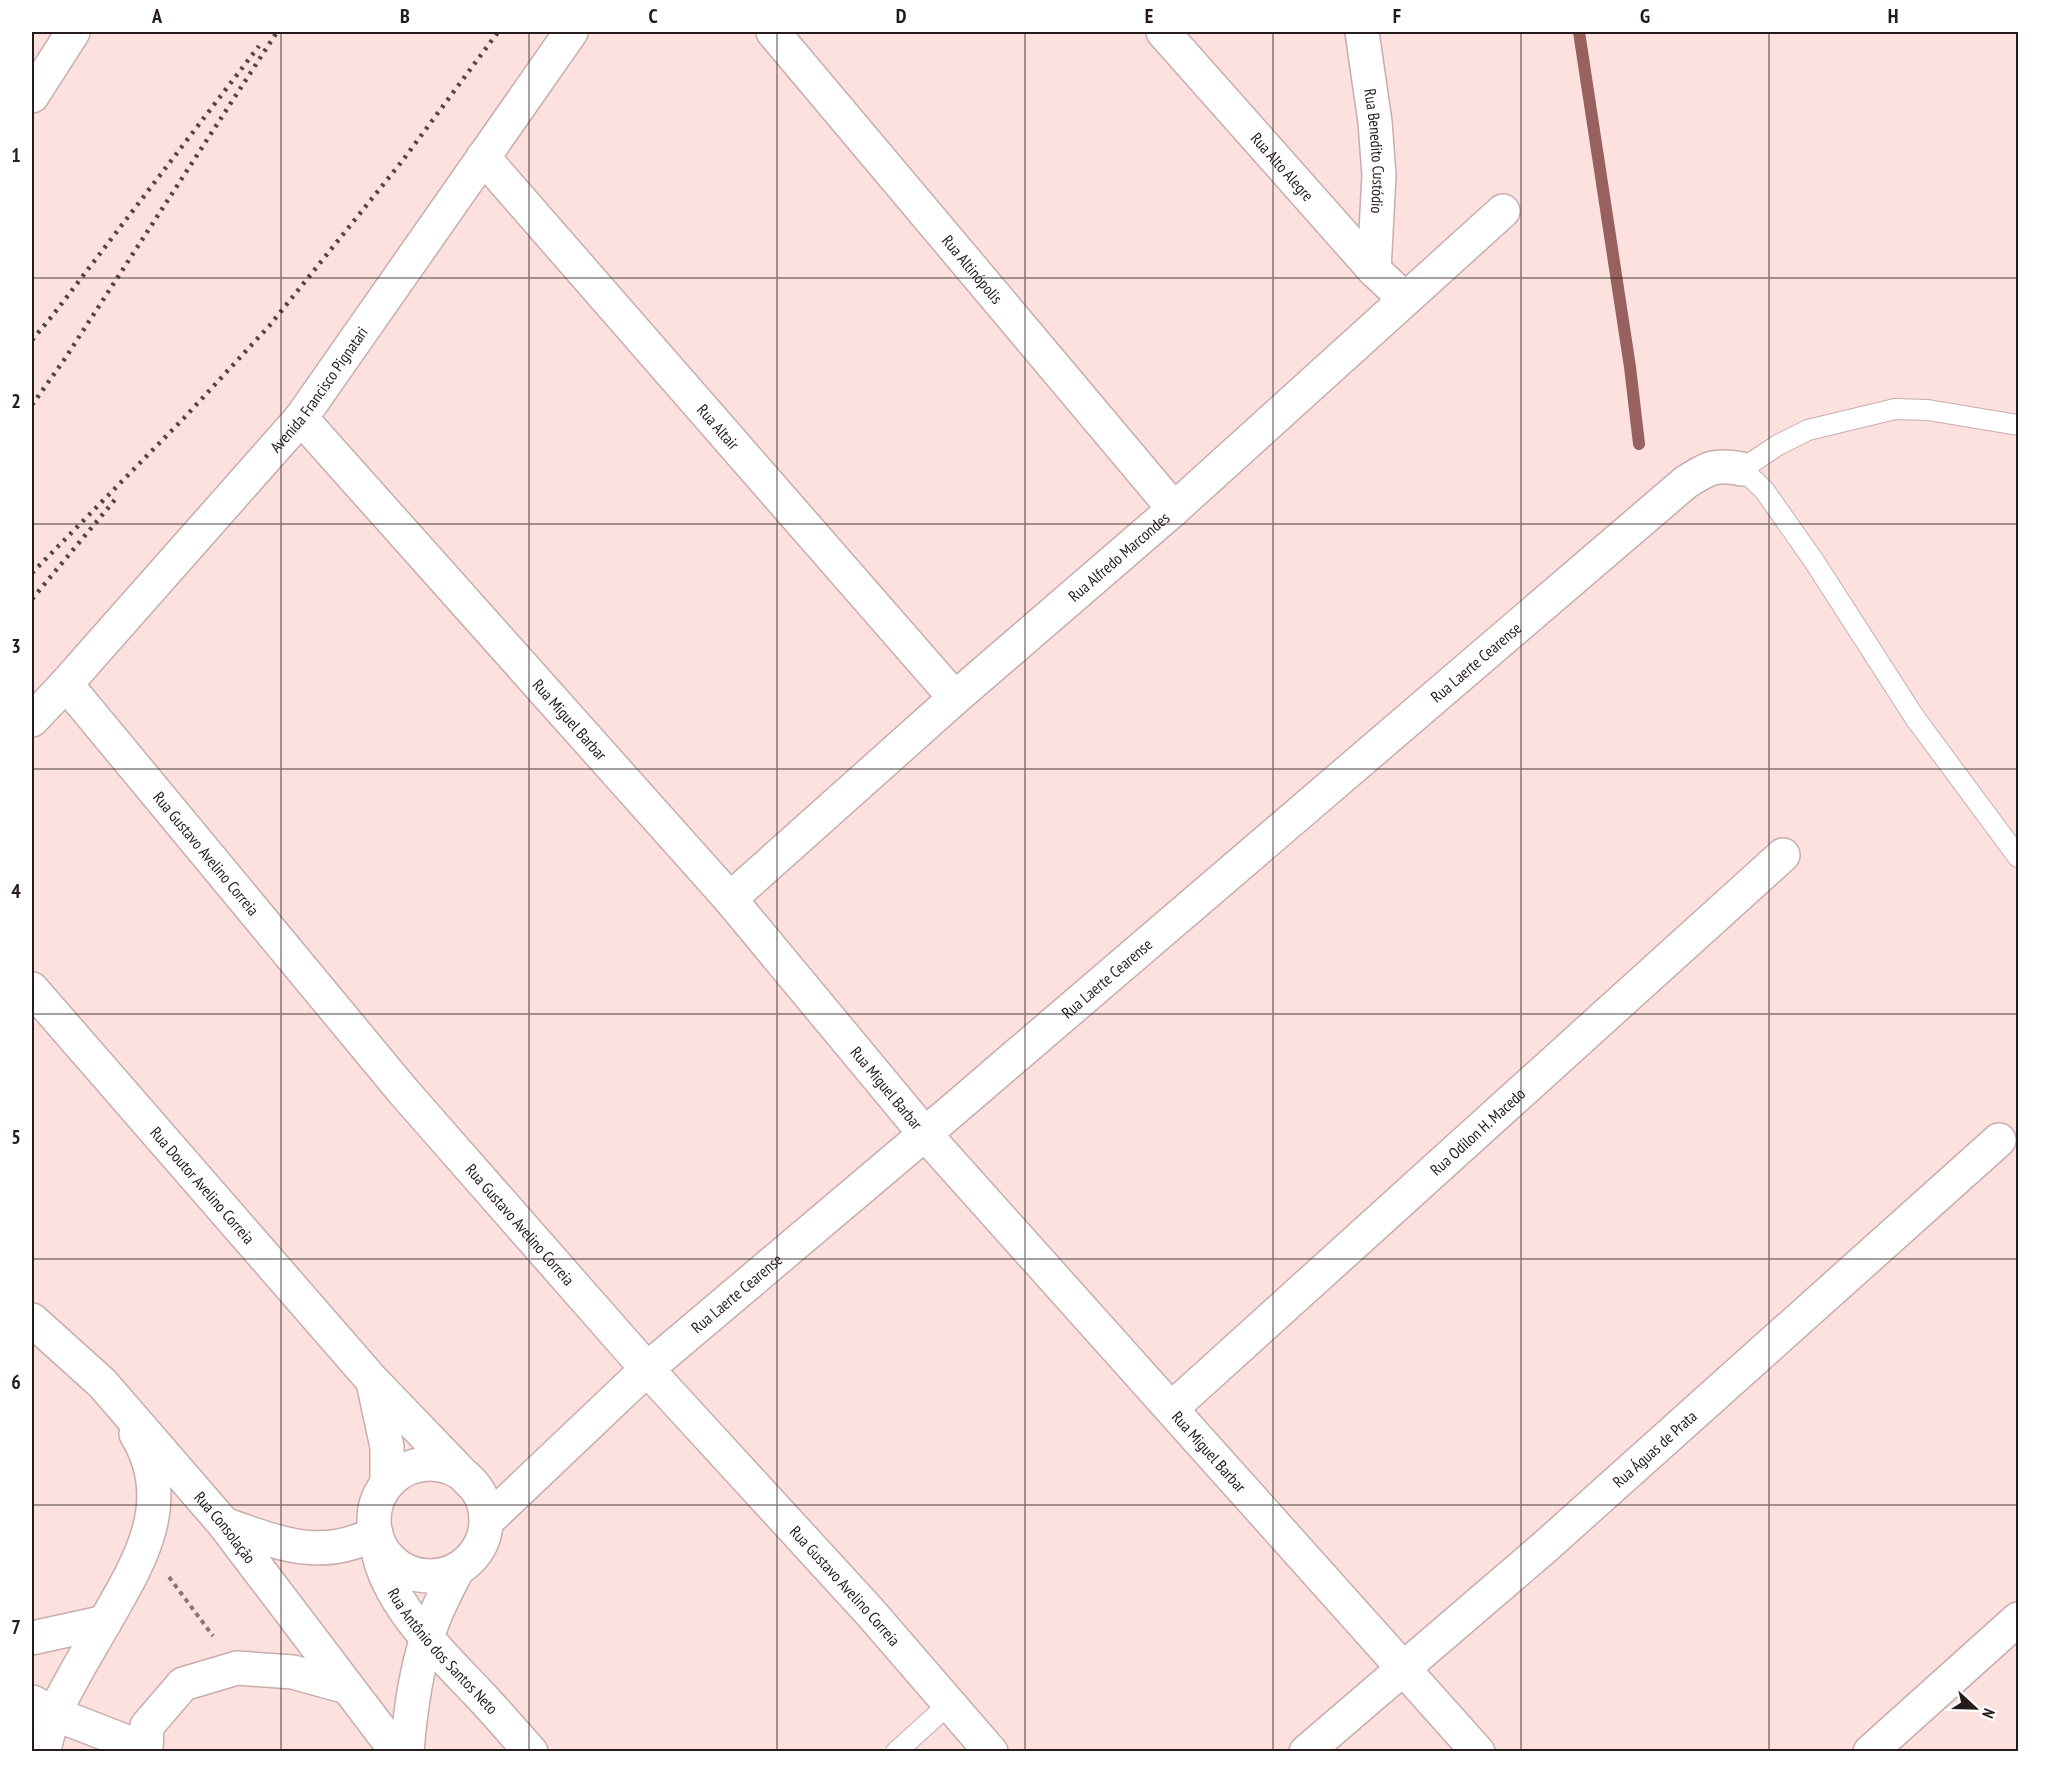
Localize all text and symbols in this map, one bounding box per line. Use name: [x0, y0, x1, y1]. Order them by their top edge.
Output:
text: A: [151, 3, 163, 29]
text: B: [400, 3, 410, 29]
text: C: [648, 3, 658, 29]
text: D: [896, 3, 907, 29]
text: E: [1145, 3, 1153, 29]
text: F: [1393, 3, 1401, 29]
text: G: [1640, 3, 1650, 29]
text: H: [1888, 3, 1898, 29]
street label: Rua Benedito Custódio: [1360, 87, 1389, 214]
street label: Rua Alto Alegre: [1247, 128, 1318, 205]
text: 1: [11, 142, 21, 168]
street label: Rua Altinópolis: [938, 231, 1007, 308]
street label: Avenida Francisco Pignatari: [265, 323, 372, 456]
text: 2: [11, 388, 21, 414]
street label: Rua Altair: [693, 400, 744, 454]
street label: Rua Alfredo Marcondes: [1064, 508, 1173, 606]
street label: Rua Laerte Cearense: [1426, 618, 1525, 706]
text: 3: [11, 633, 21, 659]
street label: Rua Miguel Barbar: [529, 675, 612, 765]
street label: Rua Gustavo Avelino Correia: [149, 787, 264, 920]
text: 4: [11, 878, 21, 904]
street label: Rua Laerte Cearense: [1057, 934, 1156, 1023]
street label: Rua Miguel Barbar: [847, 1042, 927, 1134]
street label: Rua Odilon H. Macedo: [1426, 1083, 1529, 1180]
street label: Rua Doutor Avelino Correia: [146, 1122, 259, 1248]
text: 5: [11, 1124, 21, 1150]
street label: Rua Gustavo Avelino Correia: [461, 1160, 579, 1289]
street label: Rua Laerte Cearense: [687, 1249, 786, 1337]
text: 6: [11, 1369, 21, 1395]
street label: Rua Águas de Prata: [1608, 1406, 1701, 1492]
street label: Rua Miguel Barbar: [1168, 1407, 1251, 1497]
street label: Rua Consolação: [190, 1487, 260, 1567]
street label: Rua Gustavo Avelino Correia: [786, 1521, 905, 1650]
street label: Rua Antônio dos Santos Neto: [383, 1584, 502, 1718]
text: 7: [11, 1614, 21, 1640]
north arrow: [1945, 1678, 2005, 1738]
text: N: [1978, 1706, 2000, 1721]

